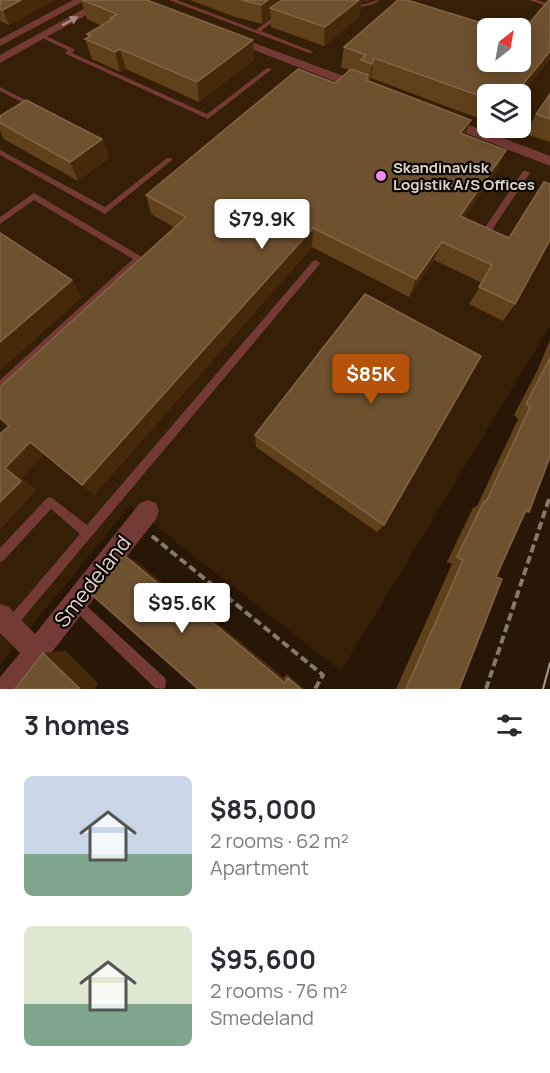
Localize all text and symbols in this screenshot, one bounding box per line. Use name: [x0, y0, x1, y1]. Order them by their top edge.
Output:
one-way arrow: [61, 16, 78, 26]
north arrow: [477, 18, 531, 72]
map controls: [477, 18, 531, 138]
button: layers: [477, 84, 531, 138]
place label: Skandinavisk Logistik A/S Offices: [393, 157, 535, 195]
marker: Skandinavisk Logistik A/S Offices: [374, 169, 388, 183]
pin: $79.9K: [213, 199, 311, 250]
text: $79.9K: [229, 205, 296, 232]
pin: $85K: [335, 354, 407, 405]
text: $85K: [346, 360, 396, 387]
street label: Smedeland: [47, 529, 137, 633]
pin: $95.6K: [133, 583, 231, 634]
text: $95.6K: [148, 589, 216, 616]
text: 3 homes: [24, 707, 130, 743]
icon: filters: [493, 709, 526, 742]
text: $85,000: [210, 791, 317, 827]
icon: home: [72, 800, 144, 872]
text: 2 rooms · 62 m²: [210, 827, 349, 854]
text: Apartment: [210, 854, 309, 881]
text: $95,600: [210, 941, 316, 977]
icon: home: [72, 950, 144, 1022]
text: 2 rooms · 76 m²: [210, 977, 347, 1004]
text: Smedeland: [210, 1004, 314, 1031]

